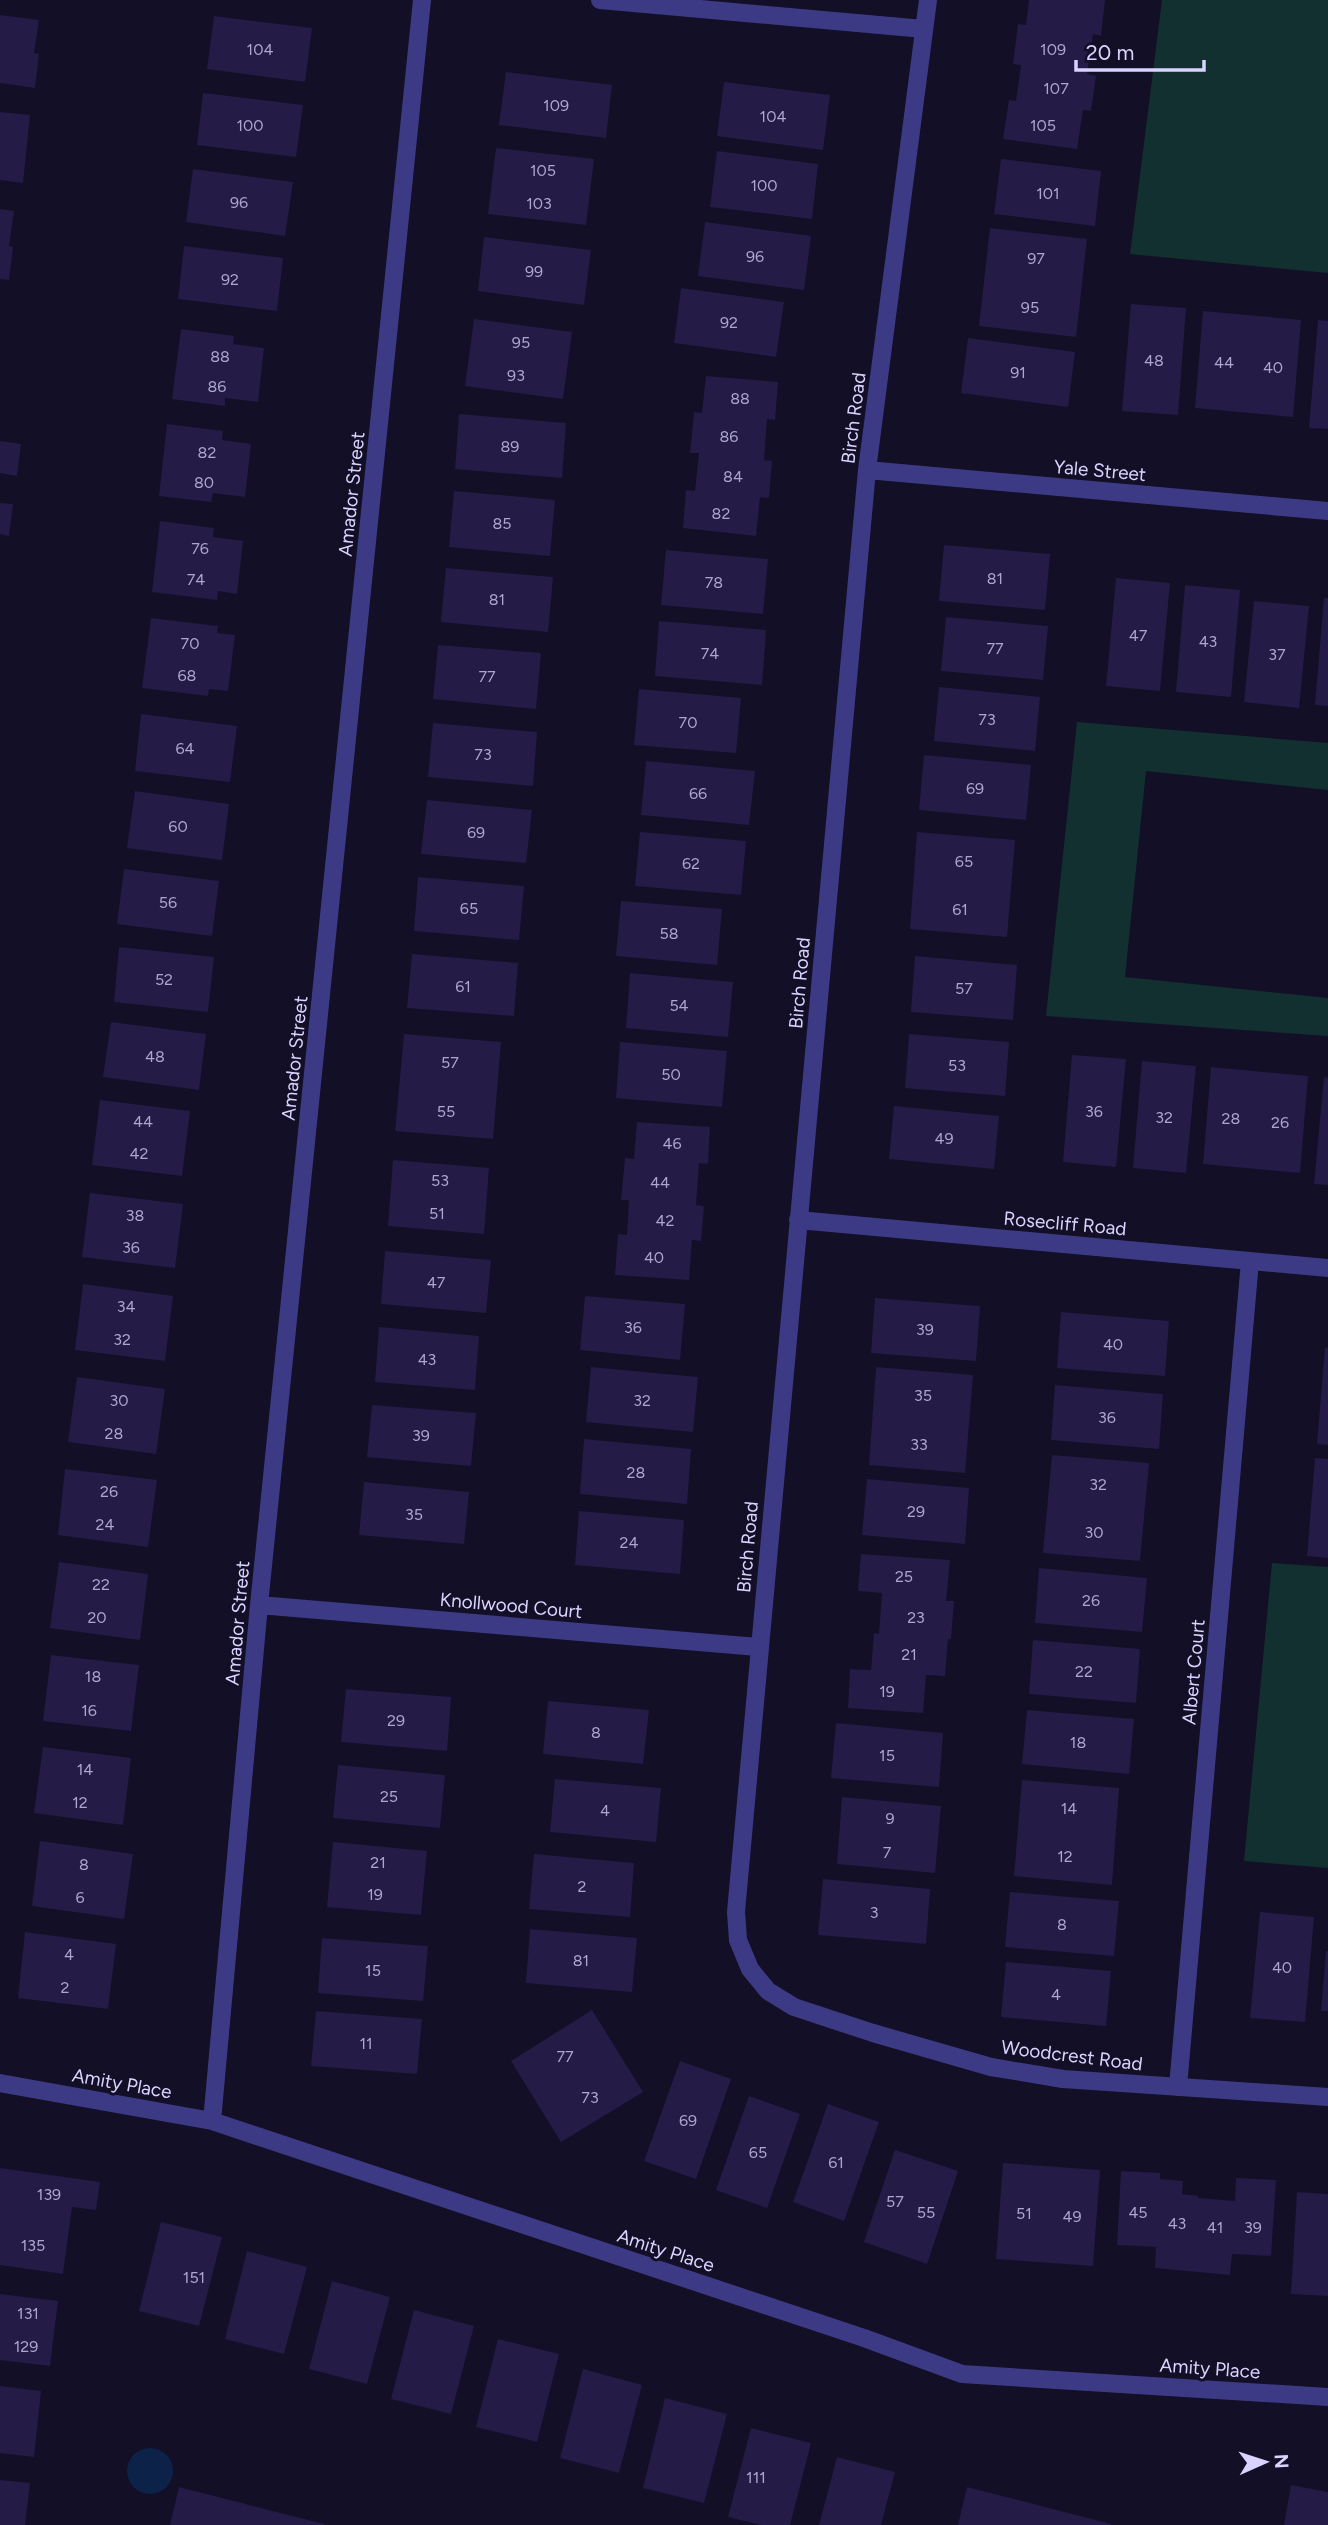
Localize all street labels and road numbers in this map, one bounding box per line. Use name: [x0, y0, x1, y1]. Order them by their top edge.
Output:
street label: Birch Road: [836, 371, 871, 465]
street label: Amador Street: [334, 431, 369, 558]
street label: Yale Street: [1053, 455, 1147, 486]
street label: Birch Road: [784, 936, 815, 1030]
street label: Amador Street: [277, 995, 312, 1122]
street label: Rosecliff Road: [1002, 1207, 1127, 1240]
street label: Birch Road: [732, 1500, 763, 1594]
street label: Amador Street: [221, 1560, 254, 1686]
street label: Knollwood Court: [439, 1588, 583, 1623]
street label: Albert Court: [1177, 1618, 1210, 1726]
street label: Woodcrest Road: [1000, 2035, 1144, 2076]
street label: Amity Place: [70, 2063, 174, 2104]
street label: Amity Place: [614, 2224, 717, 2277]
street label: Amity Place: [1159, 2354, 1261, 2383]

